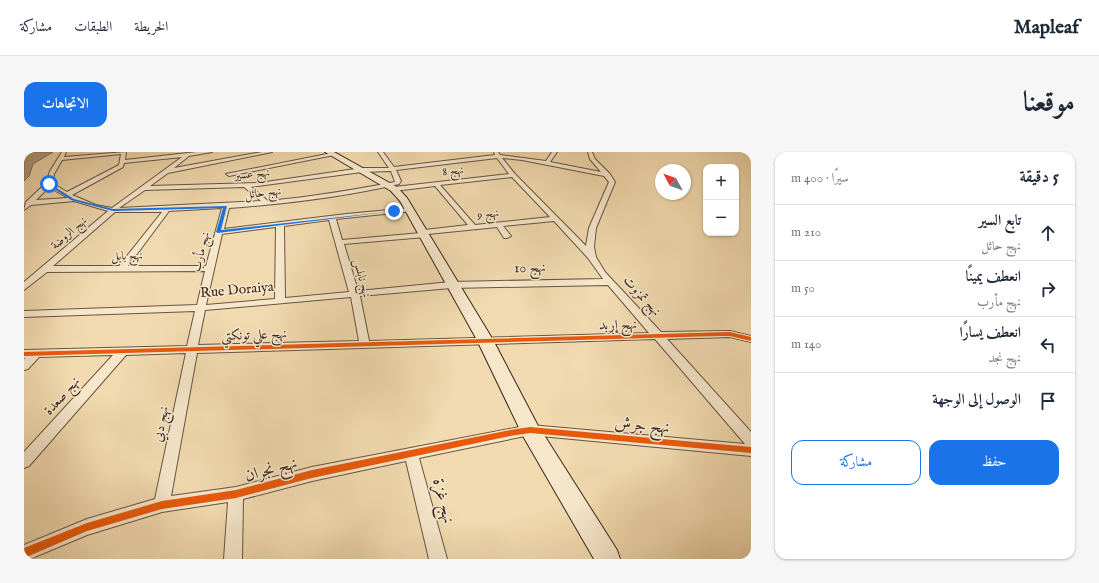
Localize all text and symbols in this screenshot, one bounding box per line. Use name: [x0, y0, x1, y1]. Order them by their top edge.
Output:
text: Mapleaf: [1014, 16, 1079, 40]
text: مشاركة: [20, 18, 52, 36]
text: الطبقات: [74, 18, 112, 36]
text: الخريطة: [134, 18, 168, 36]
button: الاتجاهات: [24, 82, 107, 127]
text: موقعنا: [1023, 86, 1075, 121]
street label: نهج 8: [442, 162, 465, 183]
north arrow: [655, 164, 691, 200]
map controls: [703, 164, 739, 236]
button: +: [703, 164, 739, 200]
street label: نهج عسير: [232, 165, 271, 186]
text: 5 دقيقة: [1019, 167, 1059, 188]
text: سيرًا · 400 m: [791, 170, 849, 187]
route start: [40, 175, 58, 193]
street label: نهج حائل: [244, 184, 282, 205]
button: −: [703, 200, 739, 236]
route end: [385, 202, 403, 220]
street label: نهج 9: [475, 205, 500, 226]
text: تابع السير: [979, 211, 1021, 230]
street label: نهج الروضة: [48, 213, 92, 255]
icon: ahead: [1037, 222, 1059, 244]
text: 210 m: [791, 224, 821, 241]
street label: نهج مأرب: [188, 230, 216, 274]
text: نهج حائل: [981, 238, 1021, 255]
street label: نهج بابل: [111, 248, 143, 267]
street label: نهج نابلس: [347, 257, 374, 300]
street label: نهج 10: [514, 259, 546, 280]
text: انعطف يمينًا: [965, 267, 1021, 286]
street label: نهج تمزوت: [617, 272, 665, 322]
street label: Rue Doraiya: [199, 278, 275, 302]
icon: right: [1037, 278, 1059, 300]
text: 50 m: [791, 280, 815, 297]
text: نهج مأرب: [977, 294, 1021, 311]
street label: نهج إربد: [599, 316, 637, 337]
text: انعطف يسارًا: [959, 323, 1021, 342]
street label: نهج علي تونكتي: [221, 325, 287, 348]
icon: left: [1037, 334, 1059, 356]
text: 140 m: [791, 336, 822, 353]
text: نهج نجد: [988, 350, 1021, 367]
street label: نهج صعدة: [40, 373, 86, 421]
text: الوصول إلى الوجهة: [932, 390, 1021, 409]
icon: arrive: [1037, 390, 1059, 412]
street label: نهج دبي: [149, 405, 176, 444]
street label: نهج جرش: [613, 413, 671, 443]
button: مشاركة: [791, 440, 921, 485]
button: حفظ: [929, 440, 1059, 485]
street label: نهج نجران: [242, 453, 301, 491]
street label: نهج غزة: [423, 476, 459, 527]

